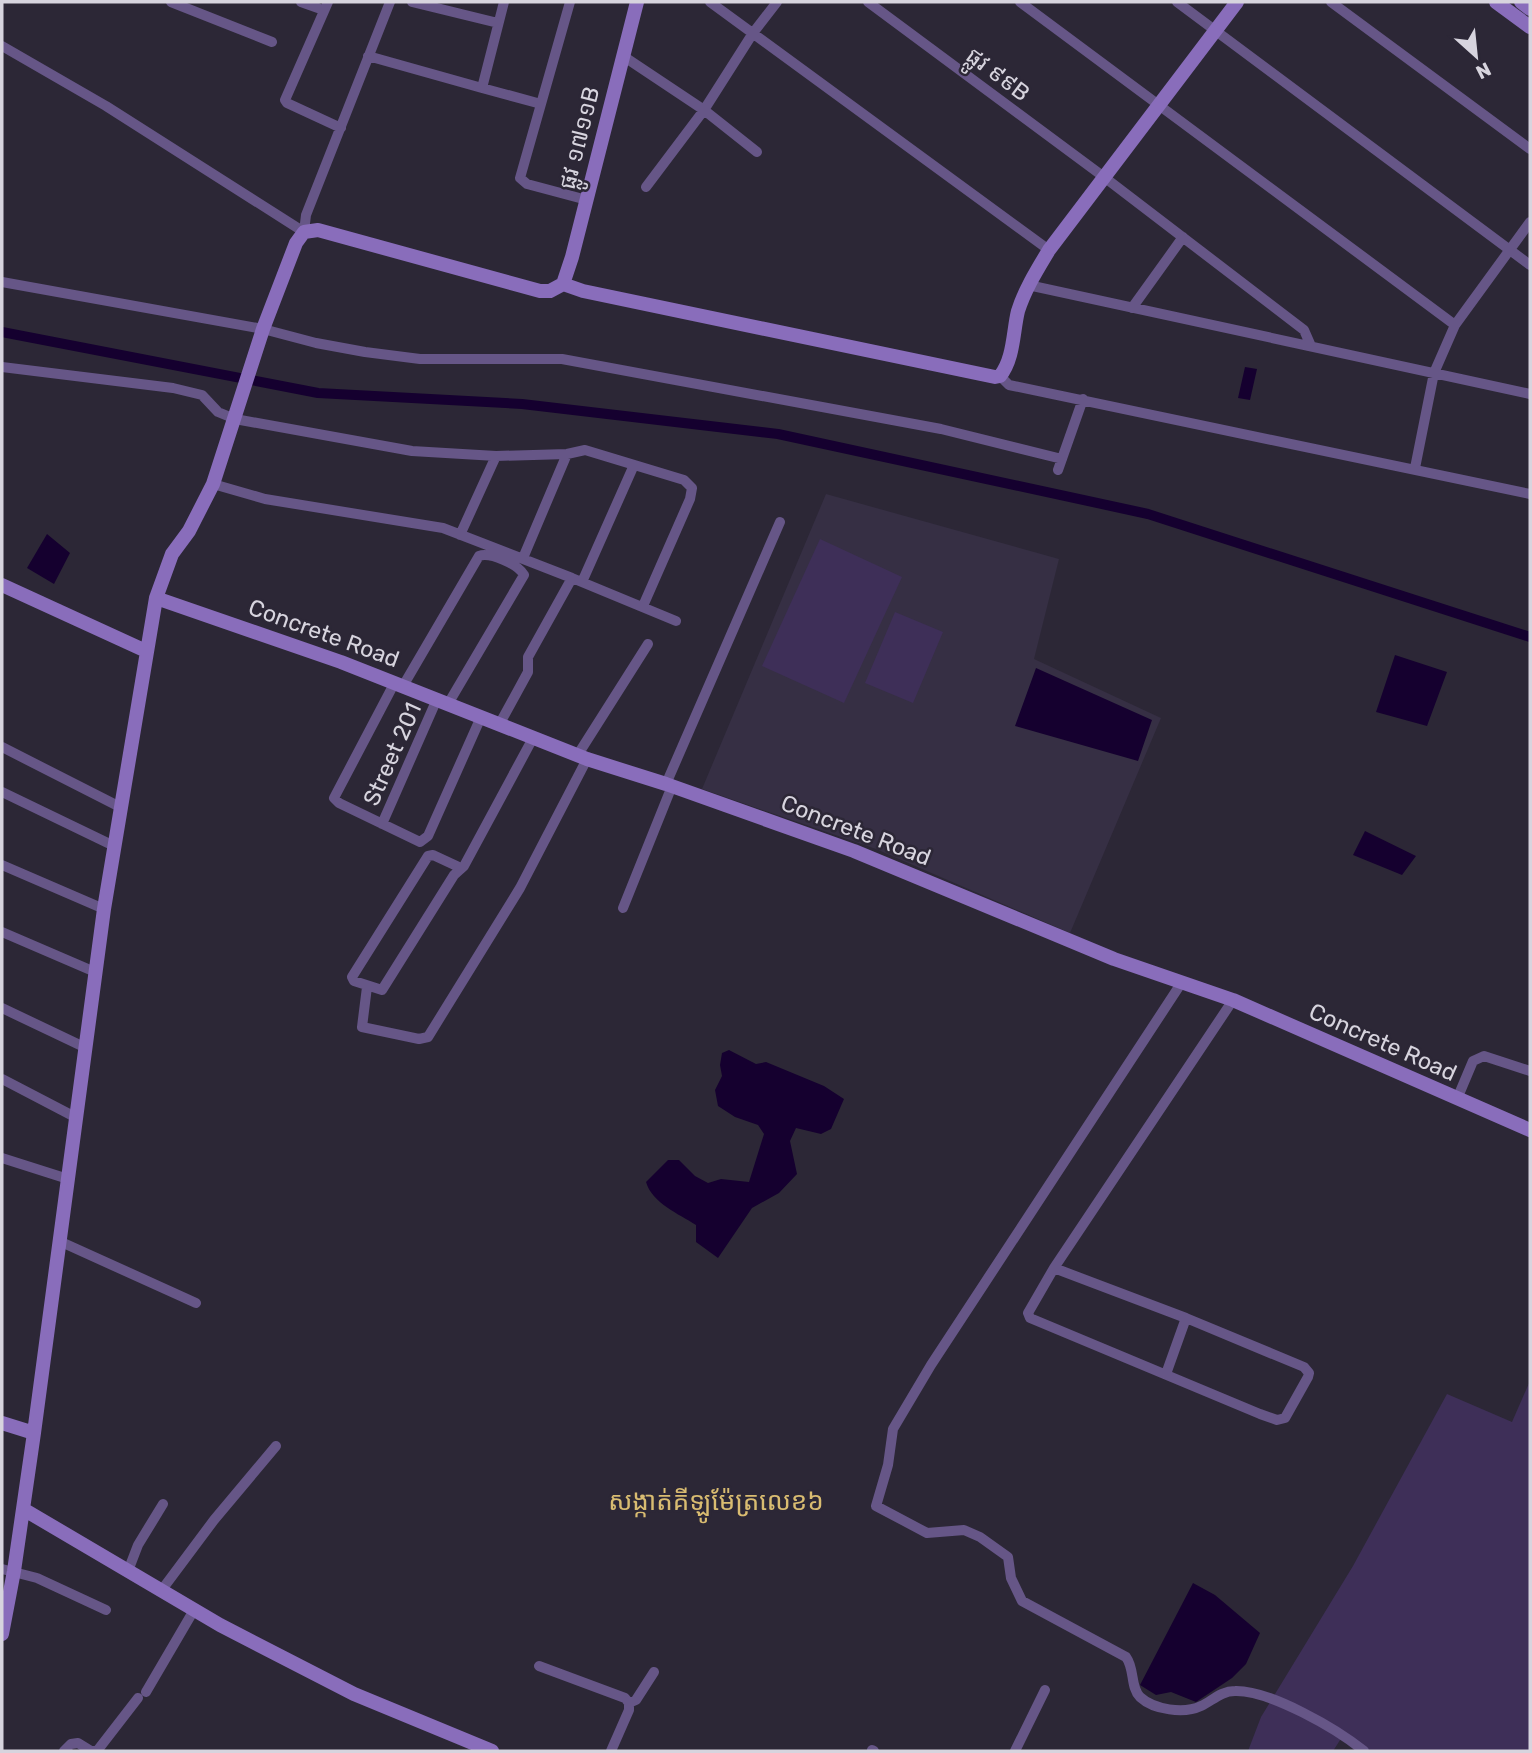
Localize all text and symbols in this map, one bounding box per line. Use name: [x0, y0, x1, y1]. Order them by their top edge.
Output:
north arrow: [1441, 21, 1511, 91]
street label: ផ្លូវ ៩៩B: [956, 41, 1035, 113]
text: N: [1472, 57, 1495, 84]
street label: ផ្លូវ ១៧១១B: [553, 84, 613, 194]
street label: Concrete Road: [245, 593, 403, 673]
street label: Street 201: [357, 698, 427, 810]
street label: Concrete Road: [777, 789, 935, 871]
street label: Concrete Road: [1305, 997, 1461, 1087]
district label: សង្កាត់គីឡូម៉ែត្រលេខ៦: [608, 1486, 824, 1524]

